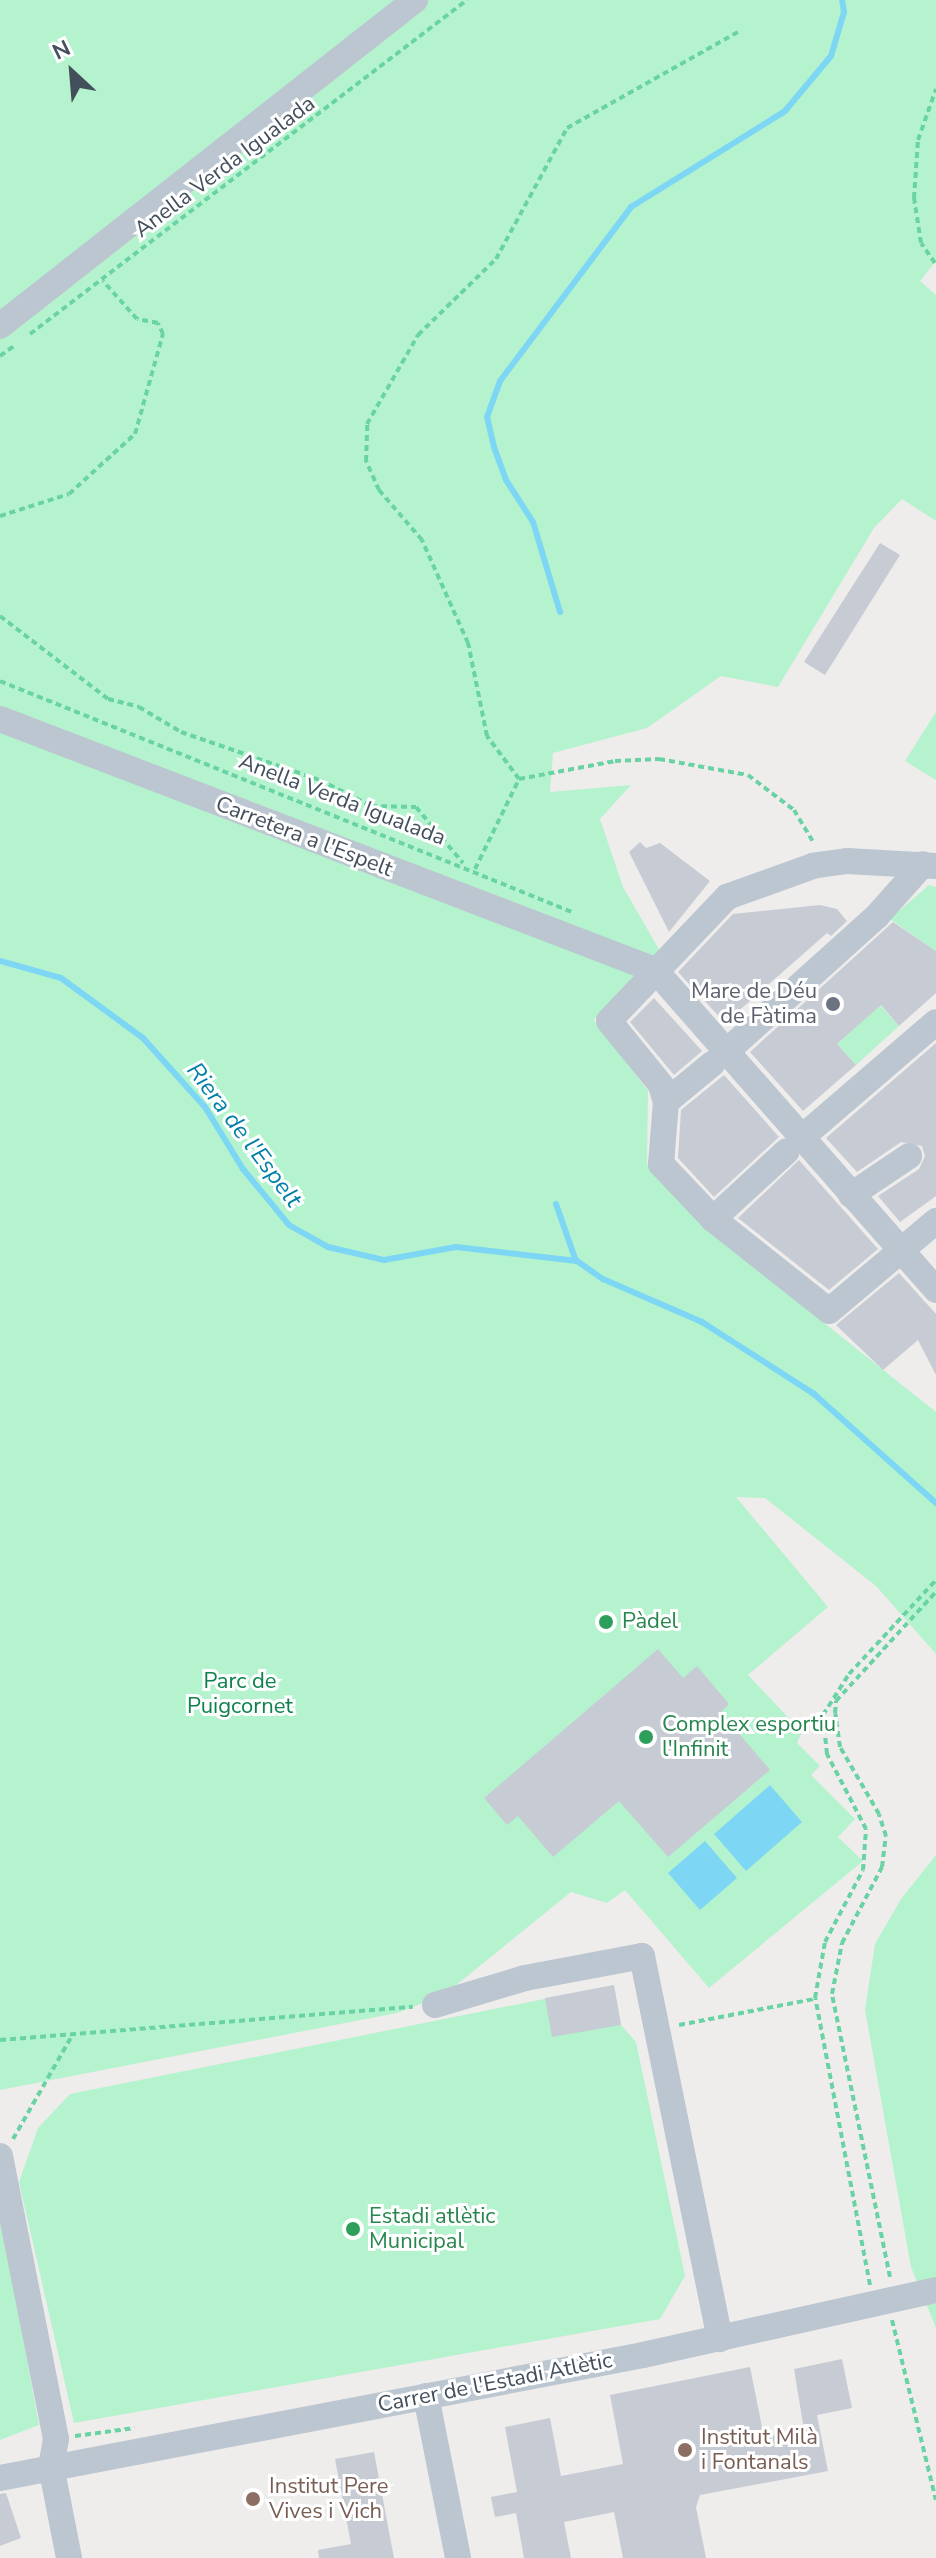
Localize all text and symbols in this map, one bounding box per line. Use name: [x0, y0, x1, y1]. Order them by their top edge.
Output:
north arrow: [32, 32, 112, 112]
text: N: [48, 33, 75, 68]
street label: Anella Verda Igualada: [130, 90, 320, 244]
street label: Anella Verda Igualada: [235, 748, 449, 852]
street label: Carretera a l'Espelt: [212, 791, 396, 883]
place label: Mare de Déu de Fàtima: [691, 978, 817, 1030]
marker: Mare de Déu de Fàtima: [824, 995, 842, 1013]
water label: Riera de l'Espelt: [180, 1057, 308, 1213]
place label: Pàdel: [622, 1609, 678, 1635]
marker: Pàdel: [597, 1613, 615, 1631]
park label: Parc de Puigcornet: [187, 1668, 293, 1720]
place label: Complex esportiu l'Infinit: [662, 1711, 836, 1762]
marker: Complex esportiu l'Infinit: [637, 1728, 655, 1746]
place label: Estadi atlètic Municipal: [369, 2203, 496, 2254]
marker: Estadi atlètic Municipal: [344, 2220, 362, 2238]
street label: Carrer de l'Estadi Atlètic: [376, 2347, 614, 2419]
place label: Institut Milà i Fontanals: [701, 2424, 818, 2476]
marker: Institut Milà i Fontanals: [676, 2441, 694, 2459]
place label: Institut Pere Vives i Vich: [269, 2473, 388, 2524]
marker: Institut Pere Vives i Vich: [244, 2490, 262, 2508]

